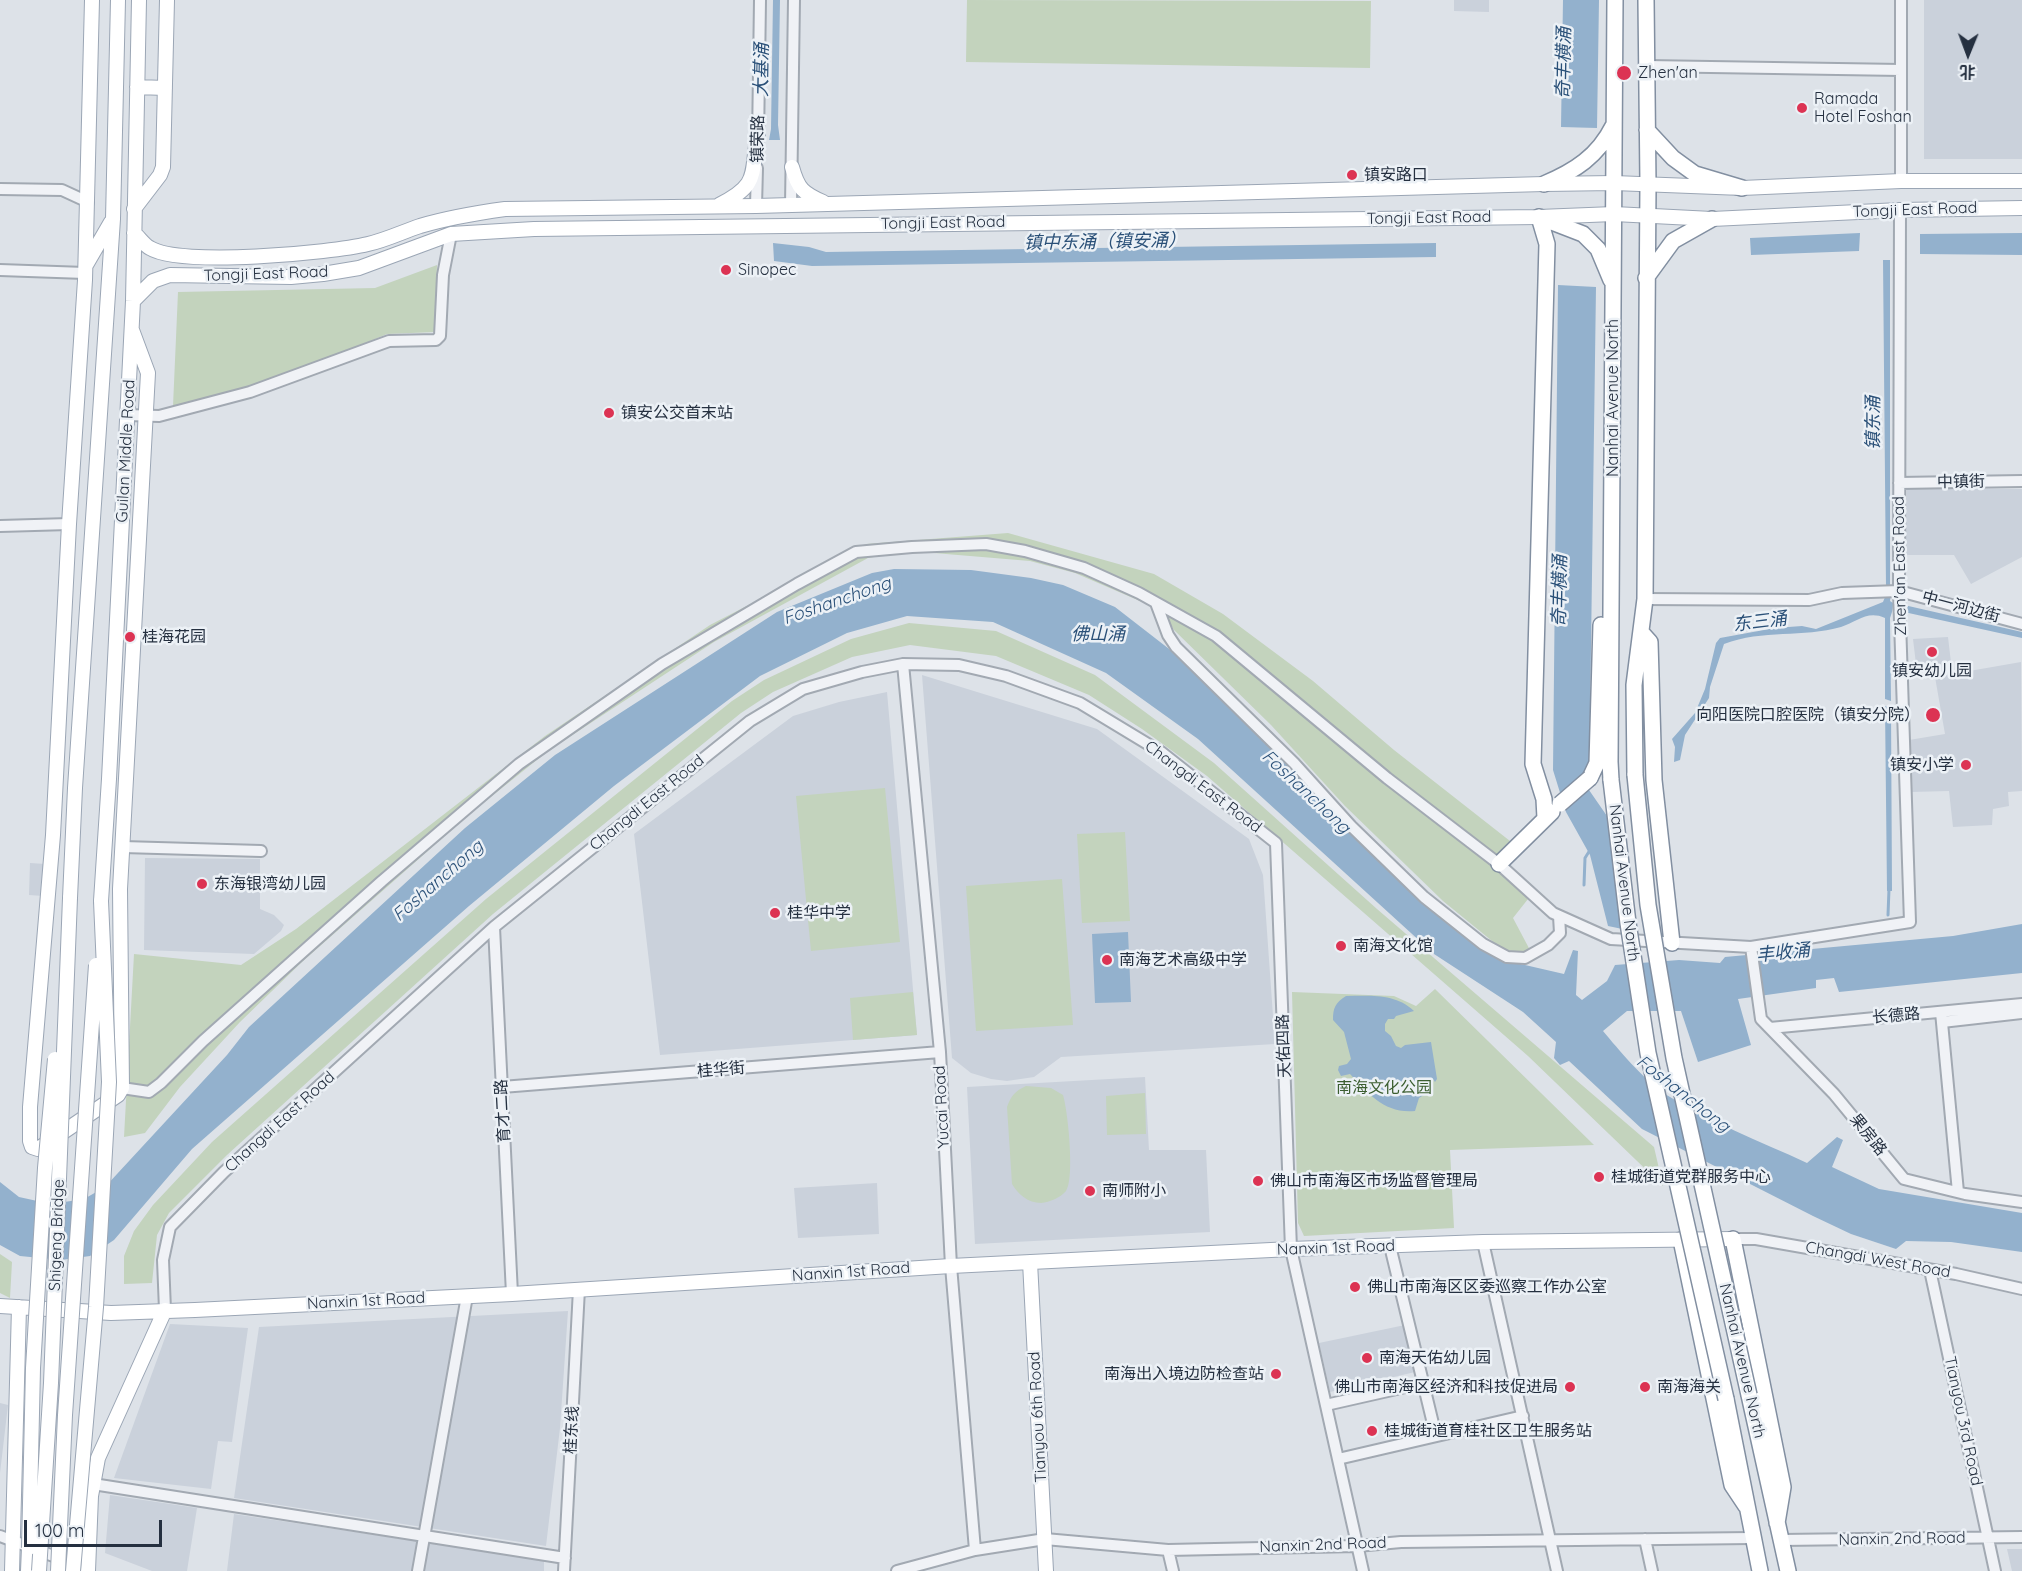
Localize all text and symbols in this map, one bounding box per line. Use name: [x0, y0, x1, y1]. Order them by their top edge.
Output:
north arrow: [1938, 24, 1998, 84]
water label: 奇丰横涌: [1553, 27, 1575, 99]
water label: 大基涌: [751, 43, 773, 97]
text: 北: [1960, 62, 1976, 82]
place label: Zhen'an: [1638, 63, 1698, 83]
marker: Zhen'an: [1615, 64, 1633, 82]
place label: Ramada Hotel Foshan: [1814, 89, 1912, 127]
marker: Ramada Hotel Foshan: [1795, 101, 1809, 115]
street label: 镇荣路: [748, 115, 768, 163]
place label: 镇安路口: [1364, 165, 1428, 185]
marker: 镇安路口: [1345, 168, 1359, 182]
street label: Tongji East Road: [1852, 198, 1978, 222]
street label: Tongji East Road: [1366, 207, 1492, 229]
street label: Tongji East Road: [880, 212, 1006, 234]
water label: 镇中东涌（镇安涌）: [1024, 230, 1186, 254]
place label: Sinopec: [738, 260, 796, 280]
street label: Tongji East Road: [203, 262, 329, 286]
marker: Sinopec: [719, 263, 733, 277]
street label: Nanhai Avenue North: [1603, 319, 1623, 477]
street label: Guilan Middle Road: [113, 379, 139, 523]
water label: 镇东涌: [1863, 396, 1885, 450]
place label: 镇安公交首末站: [621, 403, 733, 423]
marker: 镇安公交首末站: [602, 406, 616, 420]
street label: 中镇街: [1937, 472, 1985, 492]
street label: Zhen'an East Road: [1889, 496, 1911, 636]
water label: 奇丰横涌: [1549, 555, 1571, 627]
water label: Foshanchong: [780, 572, 894, 630]
street label: 中一河边街: [1920, 587, 2002, 627]
water label: 东三涌: [1732, 608, 1788, 636]
water label: 佛山涌: [1071, 624, 1125, 646]
place label: 桂海花园: [142, 627, 206, 647]
marker: 桂海花园: [123, 630, 137, 644]
marker: 镇安幼儿园: [1925, 645, 1939, 659]
place label: 镇安幼儿园: [1892, 661, 1972, 681]
place label: 向阳医院口腔医院（镇安分院）: [1696, 705, 1920, 725]
marker: 向阳医院口腔医院（镇安分院）: [1924, 706, 1942, 724]
street label: Changdi East Road: [1141, 737, 1265, 837]
water label: Foshanchong: [1257, 746, 1355, 838]
street label: Changdi East Road: [586, 751, 708, 855]
place label: 镇安小学: [1890, 755, 1954, 775]
marker: 镇安小学: [1959, 758, 1973, 772]
street label: Nanhai Avenue North: [1605, 803, 1643, 963]
water label: Foshanchong: [388, 836, 488, 926]
place label: 东海银湾幼儿园: [214, 874, 326, 894]
marker: 东海银湾幼儿园: [195, 877, 209, 891]
place label: 桂华中学: [787, 903, 851, 923]
marker: 桂华中学: [768, 906, 782, 920]
place label: 南海文化馆: [1353, 936, 1433, 956]
marker: 南海文化馆: [1334, 939, 1348, 953]
water label: 丰收涌: [1755, 939, 1811, 967]
place label: 南海艺术高级中学: [1119, 950, 1247, 970]
marker: 南海艺术高级中学: [1100, 953, 1114, 967]
street label: 长德路: [1871, 1004, 1921, 1028]
street label: 天佑四路: [1273, 1014, 1295, 1078]
water label: Foshanchong: [1632, 1051, 1734, 1137]
street label: 桂华街: [696, 1058, 746, 1082]
street label: Yucai Road: [930, 1065, 954, 1149]
street label: Changdi East Road: [221, 1068, 339, 1176]
park label: 南海文化公园: [1336, 1078, 1432, 1098]
street label: 育才二路: [492, 1079, 514, 1143]
street label: 果房路: [1845, 1110, 1891, 1160]
place label: 桂城街道党群服务中心: [1611, 1167, 1771, 1187]
marker: 桂城街道党群服务中心: [1592, 1170, 1606, 1184]
place label: 佛山市南海区市场监督管理局: [1270, 1171, 1478, 1191]
marker: 佛山市南海区市场监督管理局: [1251, 1174, 1265, 1188]
street label: Shigeng Bridge: [45, 1179, 69, 1291]
place label: 南师附小: [1102, 1181, 1166, 1201]
marker: 南师附小: [1083, 1184, 1097, 1198]
street label: Nanxin 1st Road: [1277, 1236, 1395, 1260]
street label: Changdi West Road: [1804, 1238, 1952, 1282]
street label: Nanxin 1st Road: [791, 1258, 911, 1286]
place label: 佛山市南海区区委巡察工作办公室: [1367, 1277, 1607, 1297]
marker: 佛山市南海区区委巡察工作办公室: [1348, 1280, 1362, 1294]
street label: Nanhai Avenue North: [1715, 1282, 1769, 1440]
street label: Nanxin 1st Road: [306, 1288, 426, 1314]
place label: 南海天佑幼儿园: [1379, 1348, 1491, 1368]
street label: Tianyou 6th Road: [1025, 1351, 1051, 1483]
marker: 南海天佑幼儿园: [1360, 1351, 1374, 1365]
street label: Tianyou 3rd Road: [1940, 1354, 1986, 1488]
place label: 南海出入境边防检查站: [1104, 1364, 1264, 1384]
marker: 南海出入境边防检查站: [1269, 1367, 1283, 1381]
place label: 佛山市南海区经济和科技促进局: [1334, 1377, 1558, 1397]
place label: 南海海关: [1657, 1377, 1721, 1397]
marker: 佛山市南海区经济和科技促进局: [1563, 1380, 1577, 1394]
marker: 南海海关: [1638, 1380, 1652, 1394]
street label: 桂东线: [561, 1406, 583, 1454]
place label: 桂城街道育桂社区卫生服务站: [1384, 1421, 1592, 1441]
marker: 桂城街道育桂社区卫生服务站: [1365, 1424, 1379, 1438]
scale bar: [27, 1508, 165, 1546]
text: 100 m: [35, 1519, 84, 1542]
street label: Nanxin 2nd Road: [1838, 1528, 1966, 1550]
street label: Nanxin 2nd Road: [1259, 1533, 1387, 1557]

